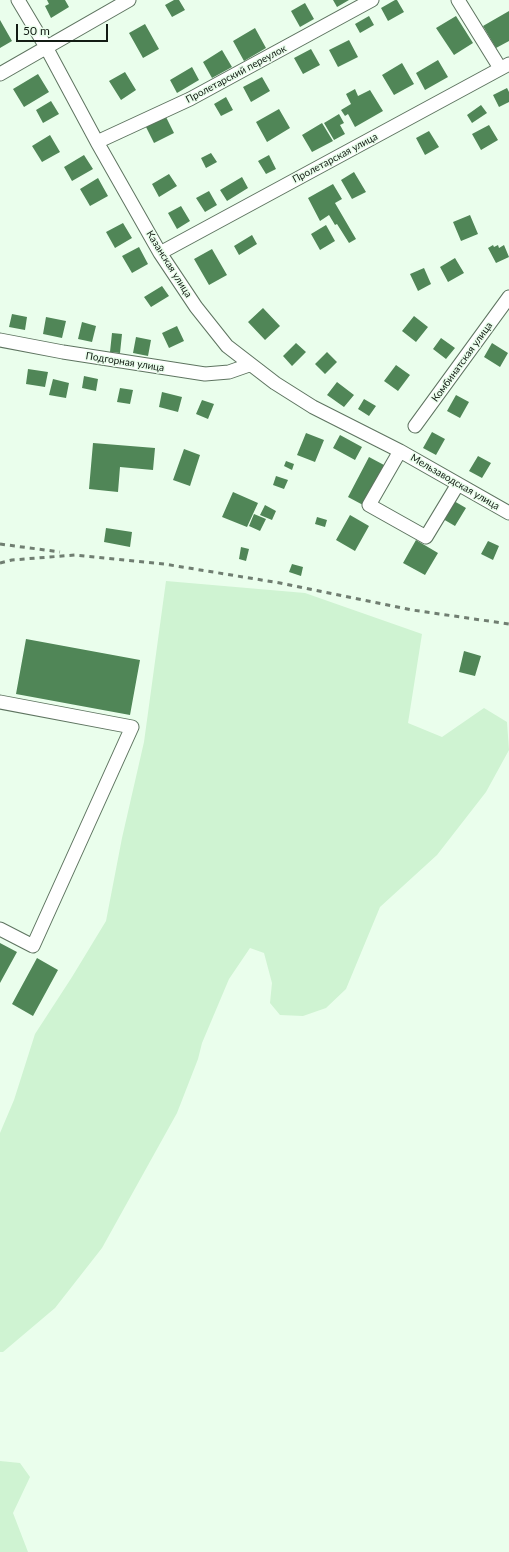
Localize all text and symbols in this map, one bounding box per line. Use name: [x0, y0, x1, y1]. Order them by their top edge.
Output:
scale bar: [18, 16, 110, 42]
text: 50 m: [23, 23, 50, 38]
street label: Пролетарский переулок: [184, 42, 288, 106]
street label: Пролетарская улица: [290, 130, 380, 186]
street label: Казанская улица: [144, 228, 194, 300]
street label: Комбинатская улица: [429, 320, 495, 404]
street label: Подгорная улица: [85, 350, 165, 374]
street label: Мельзаводская улица: [408, 452, 502, 512]

